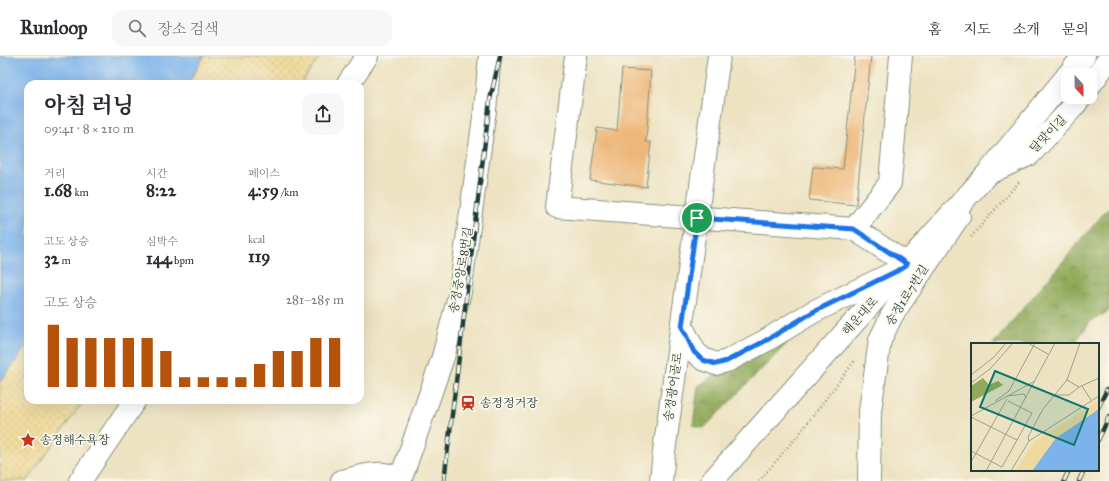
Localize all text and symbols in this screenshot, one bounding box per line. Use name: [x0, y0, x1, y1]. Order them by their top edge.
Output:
search box: [112, 10, 392, 46]
text: Runloop: [20, 16, 88, 39]
icon: search: [126, 17, 148, 39]
text: 장소 검색: [158, 20, 219, 38]
text: 홈: [928, 21, 942, 38]
text: 지도: [964, 21, 991, 38]
text: 소개: [1013, 21, 1040, 38]
text: 문의: [1062, 21, 1089, 38]
north arrow: [1061, 68, 1097, 104]
map controls: [1061, 68, 1097, 104]
text: 아침 러닝: [44, 92, 134, 119]
button: share: [302, 93, 344, 135]
street label: 달맞이길: [1027, 112, 1069, 156]
text: 09:41 · 8 × 210 m: [44, 121, 134, 137]
text: 거리: [44, 167, 65, 180]
text: 시간: [146, 167, 167, 180]
text: 페이스: [248, 167, 280, 180]
text: 1.68: [44, 180, 72, 201]
text: 8:22: [146, 180, 176, 201]
text: 4:59: [248, 180, 279, 201]
text: km: [72, 186, 89, 199]
text: /km: [279, 186, 298, 199]
pin: [680, 201, 714, 235]
icon: arrive: [686, 207, 708, 229]
street label: 송정중앙로8번길: [447, 226, 475, 314]
text: kcal: [248, 233, 265, 246]
text: 고도 상승: [44, 235, 89, 248]
text: 심박수: [146, 235, 178, 248]
text: 119: [248, 246, 270, 267]
text: 32: [44, 248, 59, 269]
text: 144: [146, 248, 172, 269]
text: m: [59, 254, 71, 267]
text: bpm: [172, 254, 194, 267]
street label: 송정1로7번길: [883, 262, 931, 328]
text: 281–285 m: [286, 292, 344, 308]
street label: 해운대로: [839, 294, 881, 338]
text: 고도 상승: [44, 295, 97, 311]
inset map: [971, 343, 1099, 471]
street label: 송정광어골로: [661, 351, 685, 422]
station icon: 송정정거장: [459, 394, 477, 412]
place label: 송정정거장: [480, 396, 538, 410]
place icon: 송정해수욕장: [19, 431, 37, 449]
place label: 송정해수욕장: [40, 433, 110, 447]

